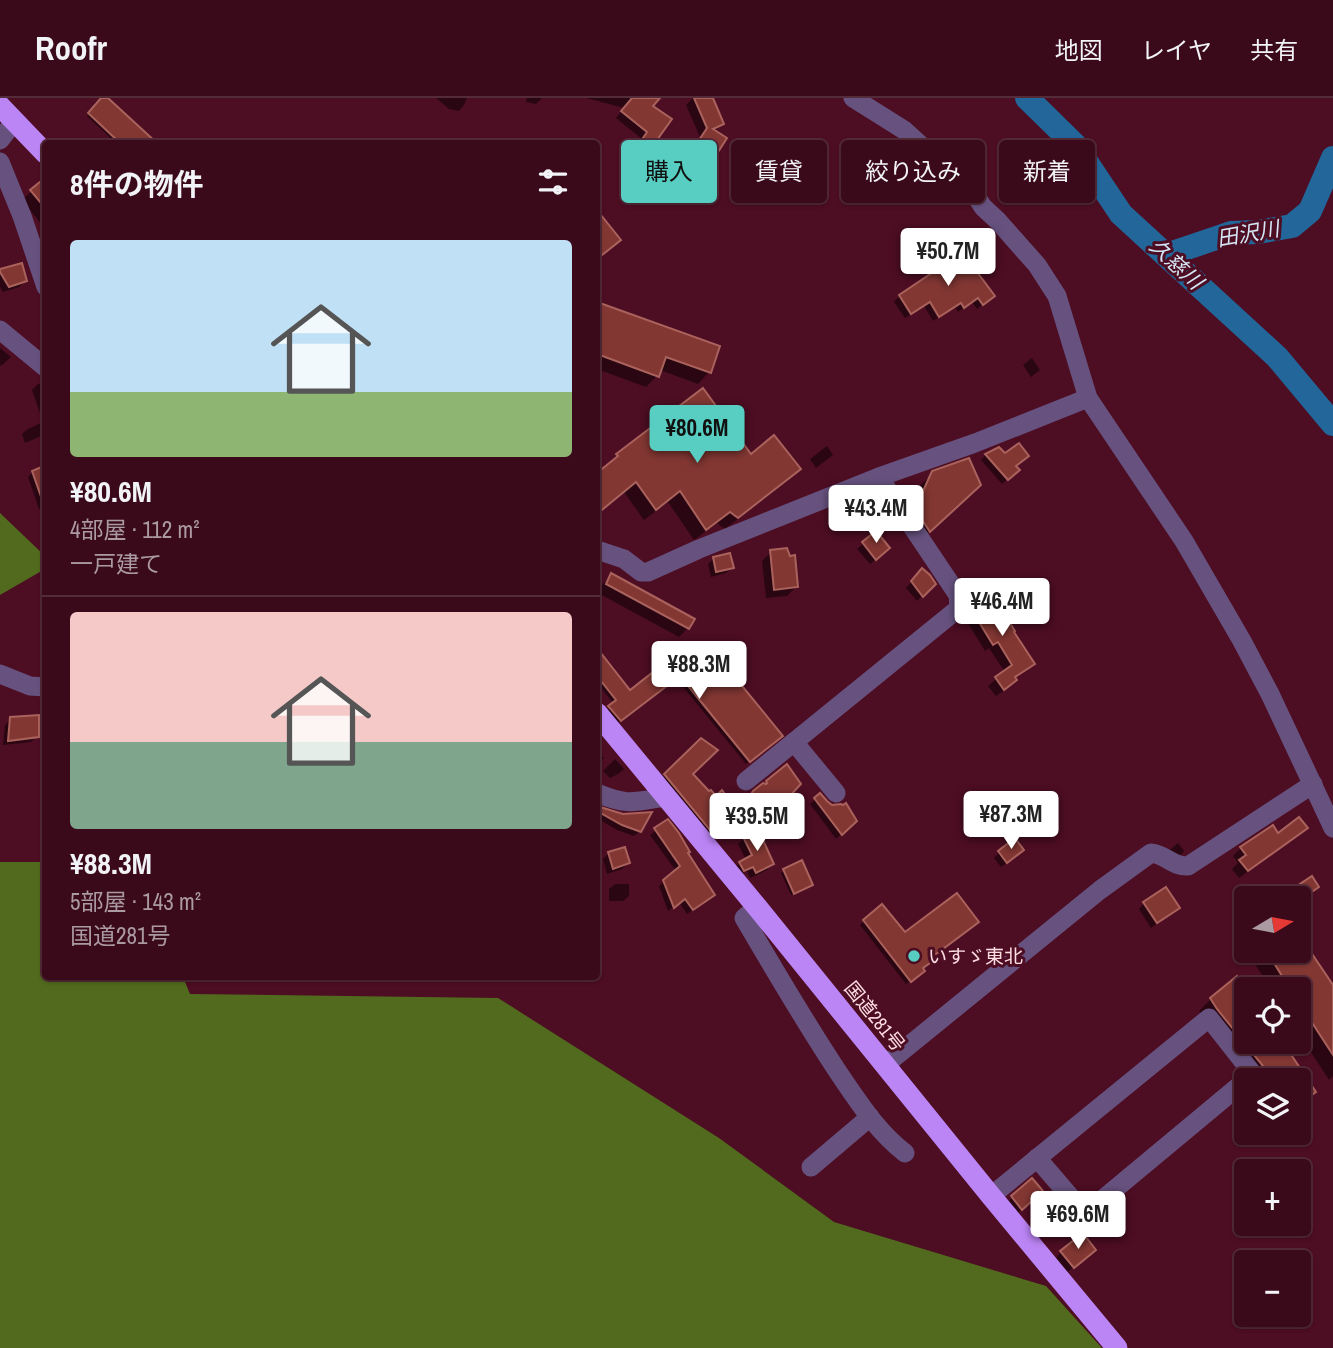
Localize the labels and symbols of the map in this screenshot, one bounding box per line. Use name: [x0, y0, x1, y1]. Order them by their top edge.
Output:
water label: 田沢川: [1214, 213, 1283, 253]
pin: ¥50.7M: [891, 228, 1005, 288]
water label: 久慈川: [1143, 232, 1211, 297]
pin: ¥80.6M: [640, 406, 754, 465]
pin: ¥43.4M: [819, 486, 933, 545]
pin: ¥46.4M: [945, 578, 1059, 638]
pin: ¥88.3M: [642, 642, 756, 701]
pin: ¥87.3M: [954, 792, 1068, 851]
pin: ¥39.5M: [700, 794, 814, 853]
north arrow: [1234, 886, 1311, 962]
place label: いすゞ東北: [928, 943, 1023, 969]
marker: いすゞ東北: [906, 948, 922, 964]
street label: 国道281号: [839, 976, 911, 1056]
pin: ¥69.6M: [1021, 1192, 1135, 1251]

